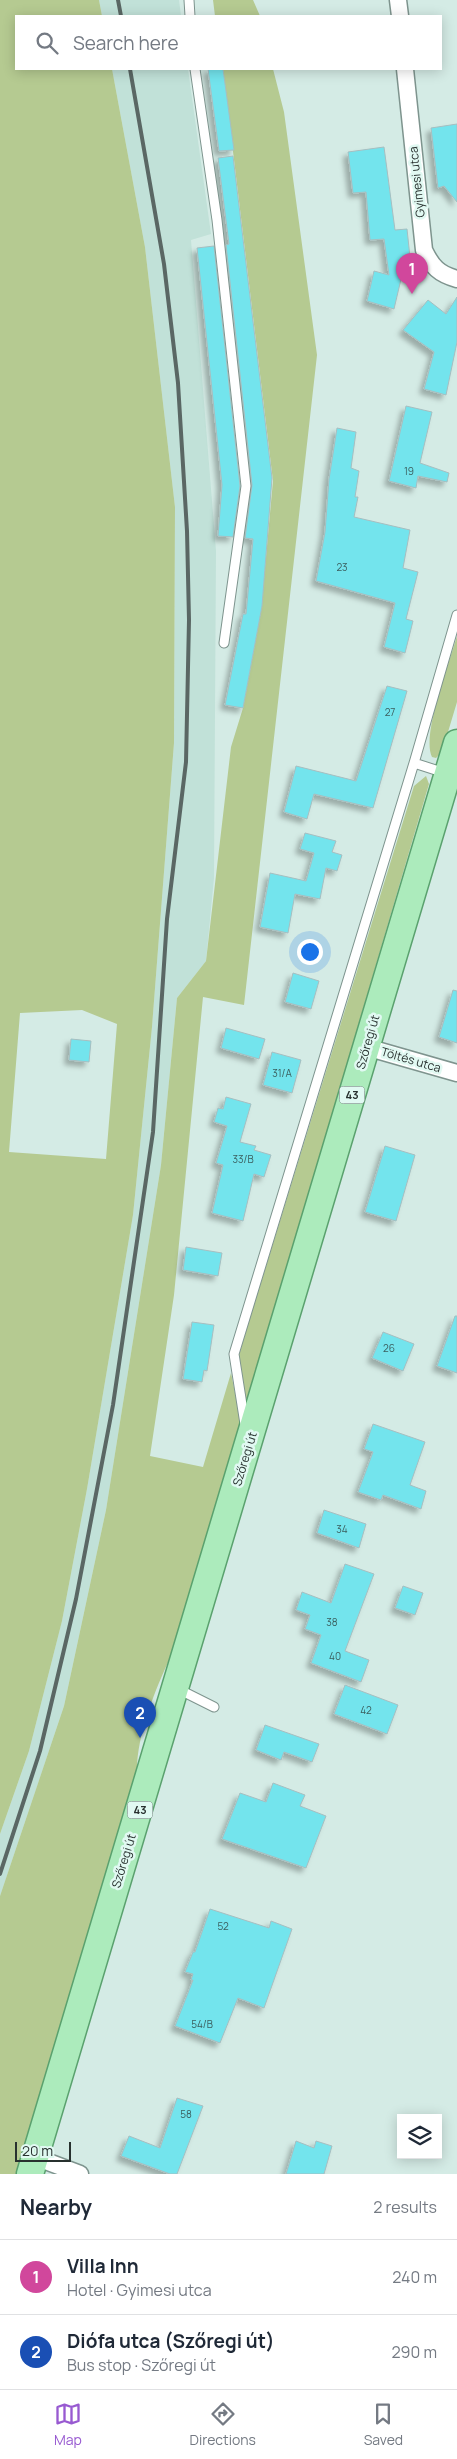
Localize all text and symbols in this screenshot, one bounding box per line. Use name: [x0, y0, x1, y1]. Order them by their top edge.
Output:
search box: [15, 15, 442, 70]
icon: search: [33, 29, 61, 57]
text: Search here: [73, 30, 179, 56]
street label: Gyimesi utca: [404, 146, 429, 218]
pin: 1: [396, 253, 428, 294]
house number: 19: [404, 464, 414, 478]
house number: 23: [336, 560, 348, 574]
house number: 27: [385, 705, 395, 719]
your location: [297, 939, 323, 965]
street label: Szőregi út: [352, 1013, 383, 1071]
street label: Töltés utca: [379, 1043, 443, 1076]
house number: 31/A: [272, 1066, 292, 1080]
road number: 43: [340, 1086, 364, 1104]
house number: 33/B: [232, 1152, 254, 1166]
house number: 26: [383, 1341, 395, 1355]
street label: Szőregi út: [228, 1429, 261, 1488]
house number: 34: [336, 1522, 348, 1536]
house number: 38: [326, 1615, 338, 1629]
house number: 40: [329, 1649, 341, 1663]
pin: 2: [124, 1697, 156, 1738]
house number: 42: [360, 1703, 372, 1717]
road number: 43: [128, 1802, 152, 1818]
street label: Szőregi út: [107, 1831, 140, 1890]
house number: 52: [217, 1919, 229, 1933]
house number: 54/B: [191, 2017, 213, 2031]
house number: 58: [180, 2107, 192, 2121]
map controls: [397, 2114, 442, 2159]
button: layers: [397, 2114, 442, 2159]
scale bar: [15, 2139, 71, 2162]
text: 20 m: [22, 2141, 53, 2160]
text: Nearby: [20, 2193, 92, 2221]
text: 2 results: [373, 2196, 437, 2218]
text: Villa Inn: [67, 2253, 139, 2279]
text: 1: [32, 2266, 40, 2288]
text: 240 m: [392, 2266, 437, 2288]
text: Hotel · Gyimesi utca: [67, 2279, 212, 2301]
text: Diófa utca (Szőregi út): [67, 2328, 275, 2354]
text: 2: [31, 2341, 41, 2363]
text: 290 m: [391, 2341, 437, 2363]
text: Bus stop · Szőregi út: [67, 2354, 216, 2376]
tab: Map: [54, 2400, 82, 2449]
tab: Directions: [190, 2400, 256, 2449]
tab: Saved: [364, 2400, 403, 2449]

